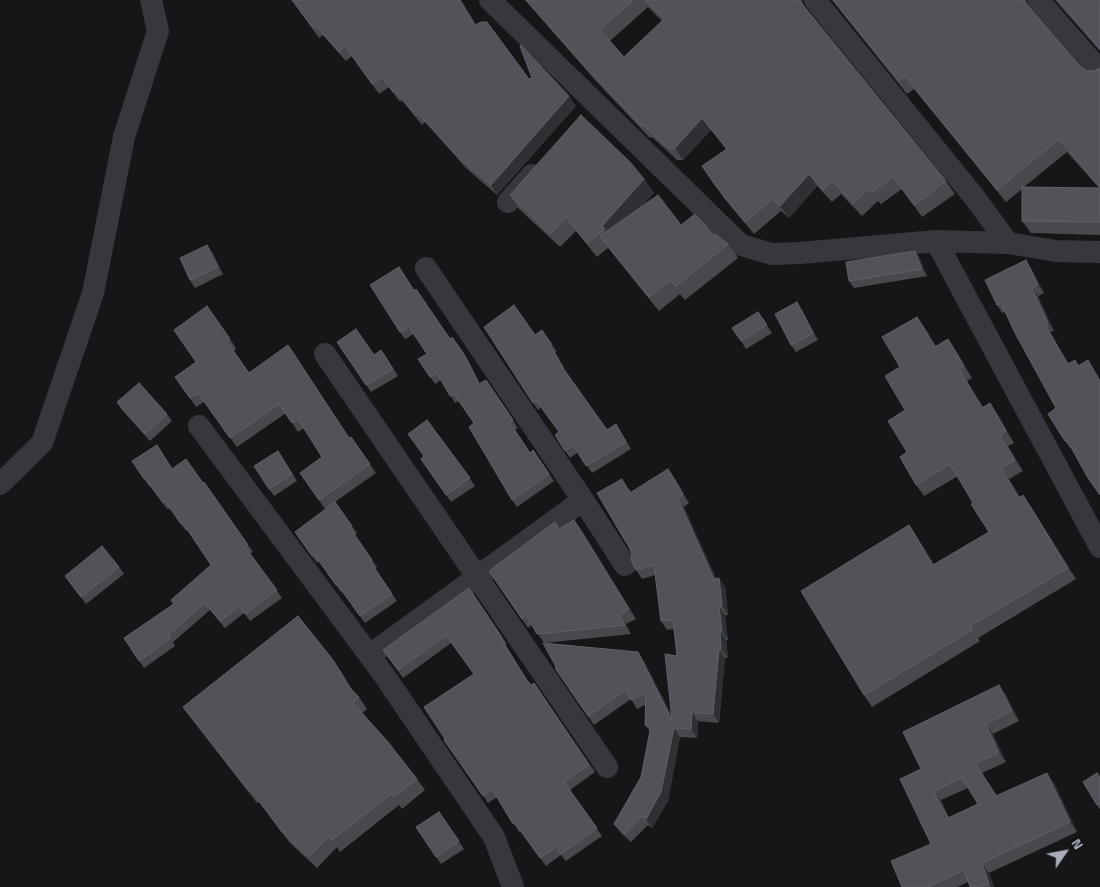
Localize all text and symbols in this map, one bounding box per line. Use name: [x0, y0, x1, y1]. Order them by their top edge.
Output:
north arrow: [1040, 827, 1090, 877]
text: N: [1067, 834, 1089, 853]

